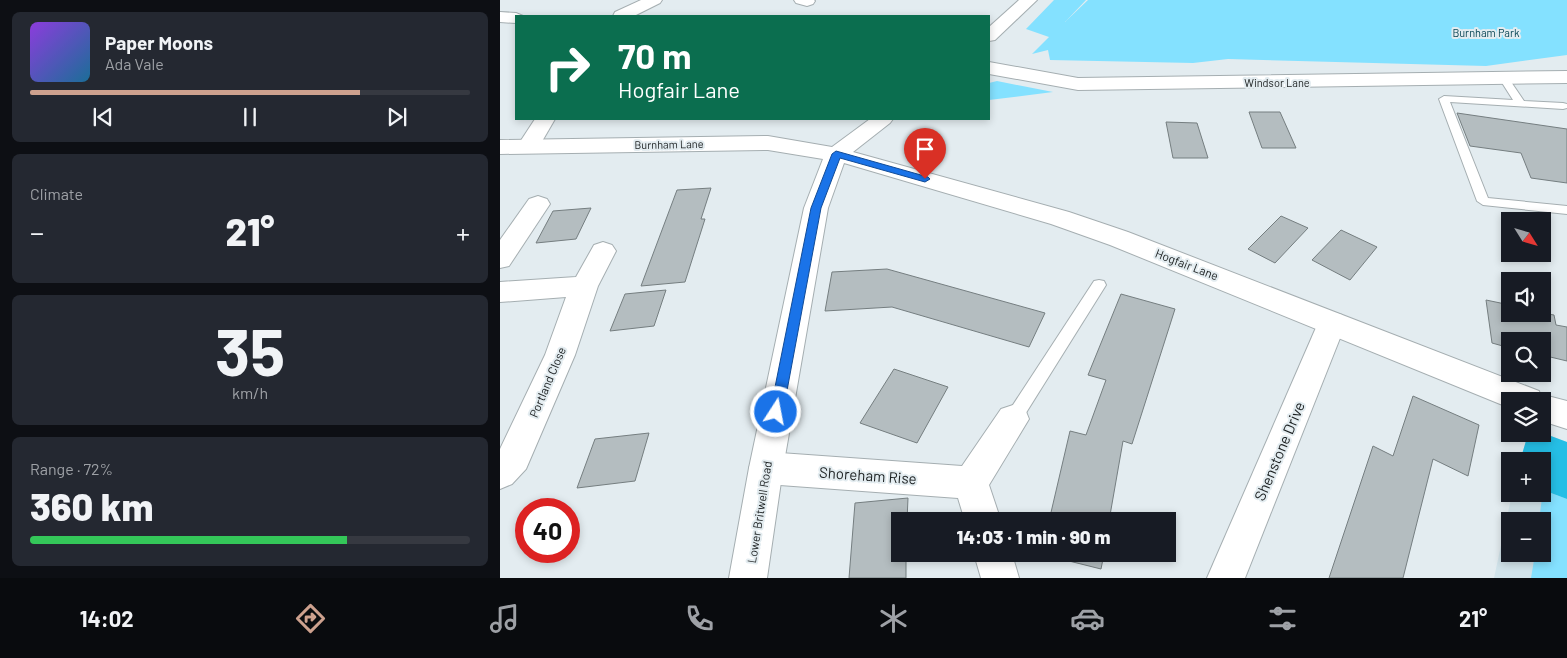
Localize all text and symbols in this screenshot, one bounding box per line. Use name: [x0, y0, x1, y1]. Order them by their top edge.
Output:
park label: Burnham Park: [1452, 26, 1520, 39]
text: Paper Moons: [105, 31, 213, 54]
text: 70 m: [618, 34, 692, 76]
icon: right: [535, 35, 600, 100]
text: Ada Vale: [105, 54, 164, 73]
text: Hogfair Lane: [618, 76, 740, 102]
street label: Windsor Lane: [1244, 76, 1310, 89]
icon: previous: [89, 103, 117, 131]
icon: pause: [236, 103, 264, 131]
icon: next: [383, 103, 411, 131]
pin: [904, 128, 946, 179]
icon: arrive: [911, 135, 939, 163]
street label: Burnham Lane: [634, 137, 704, 151]
text: Climate: [30, 184, 83, 203]
text: 21°: [225, 208, 275, 254]
north arrow: [1501, 212, 1551, 262]
map controls: [1501, 212, 1551, 562]
text: −: [30, 215, 44, 249]
text: +: [456, 215, 470, 249]
street label: Hogfair Lane: [1153, 246, 1221, 282]
button: sound: [1501, 272, 1551, 322]
text: 35: [215, 311, 285, 389]
button: search: [1501, 332, 1551, 382]
street label: Portland Close: [526, 345, 568, 419]
text: km/h: [232, 383, 268, 402]
position arrow: [749, 385, 801, 437]
button: layers: [1501, 392, 1551, 442]
street label: Shenstone Drive: [1250, 399, 1308, 503]
button: +: [1501, 452, 1551, 502]
text: Range · 72%: [30, 459, 113, 478]
street label: Lower Britwell Road: [744, 460, 774, 564]
street label: Shoreham Rise: [819, 463, 917, 487]
text: 360 km: [30, 483, 153, 529]
speed limit sign: 40: [515, 498, 580, 563]
button: −: [1501, 512, 1551, 562]
text: 14:03 · 1 min · 90 m: [957, 525, 1110, 548]
icon: directions: [293, 601, 328, 636]
icon: music: [487, 601, 522, 636]
icon: phone: [682, 601, 717, 636]
icon: climate: [876, 601, 911, 636]
icon: car: [1070, 601, 1105, 636]
icon: filters: [1265, 601, 1300, 636]
text: 14:02: [80, 605, 134, 631]
text: 21°: [1459, 605, 1487, 631]

